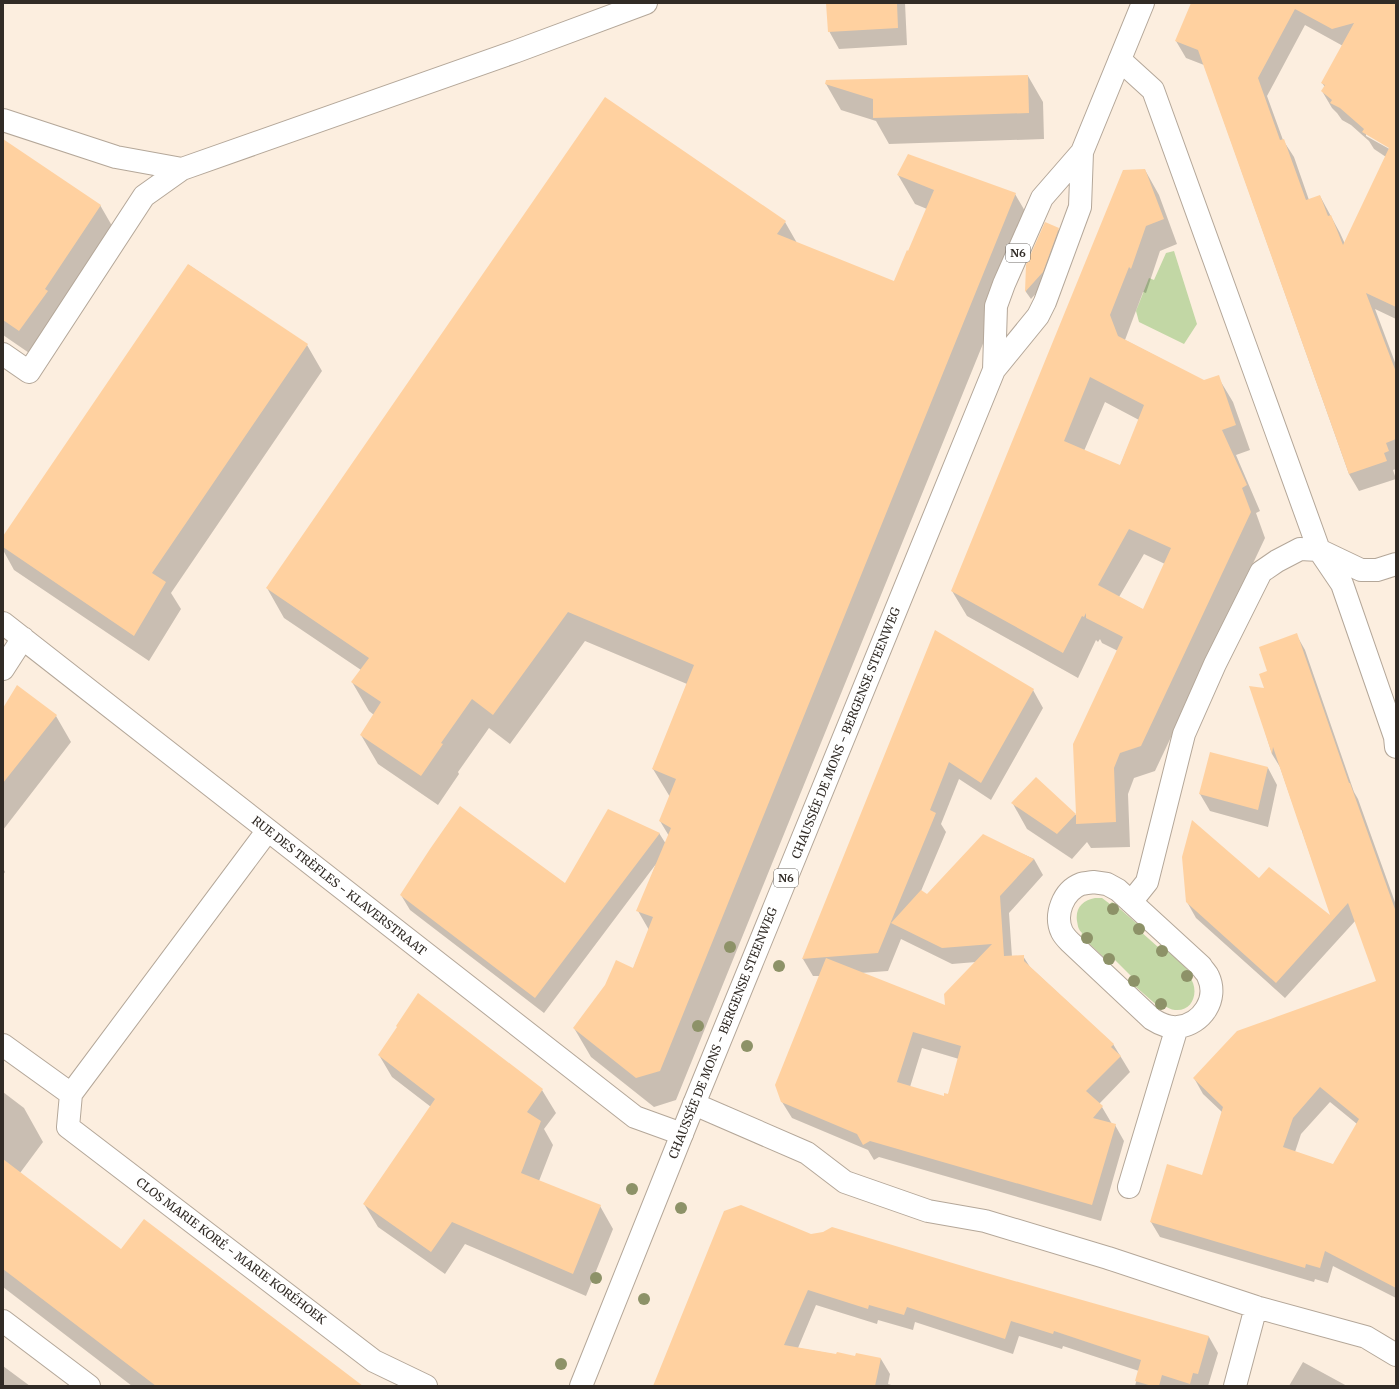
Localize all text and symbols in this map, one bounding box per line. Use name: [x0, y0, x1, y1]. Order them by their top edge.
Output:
road number: N6: [1006, 244, 1030, 262]
street label: CHAUSSÉE DE MONS - BERGENSE STEENWEG: [788, 605, 903, 861]
street label: RUE DES TRÈFLES - KLAVERSTRAAT: [249, 813, 430, 959]
road number: N6: [774, 869, 798, 887]
street label: CHAUSSÉE DE MONS - BERGENSE STEENWEG: [665, 905, 780, 1161]
street label: CLOS MARIE KORÉ - MARIE KORÉHOEK: [133, 1174, 330, 1327]

